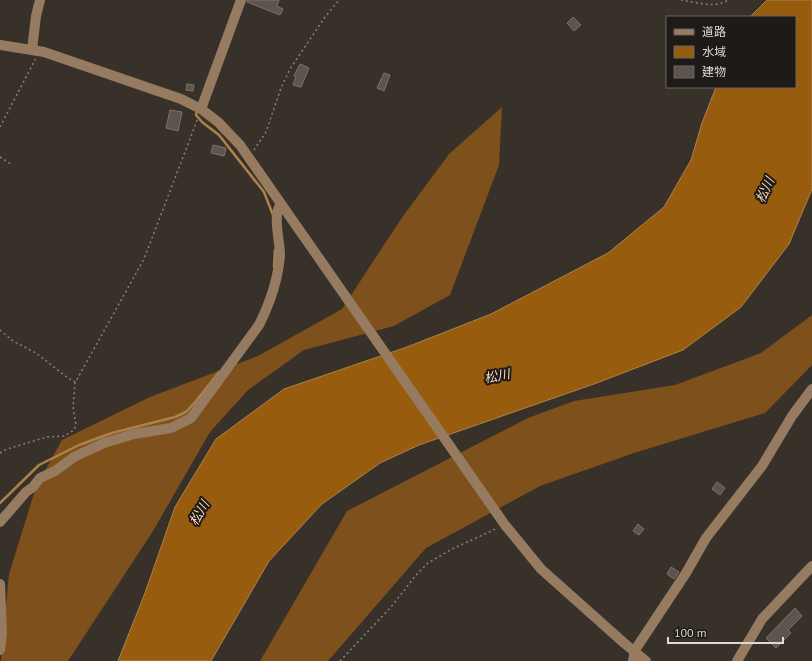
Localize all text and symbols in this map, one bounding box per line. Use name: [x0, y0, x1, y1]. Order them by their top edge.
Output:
legend: [666, 16, 796, 88]
text: 道路: [702, 24, 726, 39]
text: 水域: [702, 44, 726, 59]
text: 建物: [702, 64, 726, 79]
water label: 松川: [752, 173, 779, 205]
water label: 松川: [483, 365, 513, 387]
water label: 松川: [185, 496, 214, 529]
scale bar: [668, 619, 783, 645]
text: 100 m: [674, 625, 707, 640]

